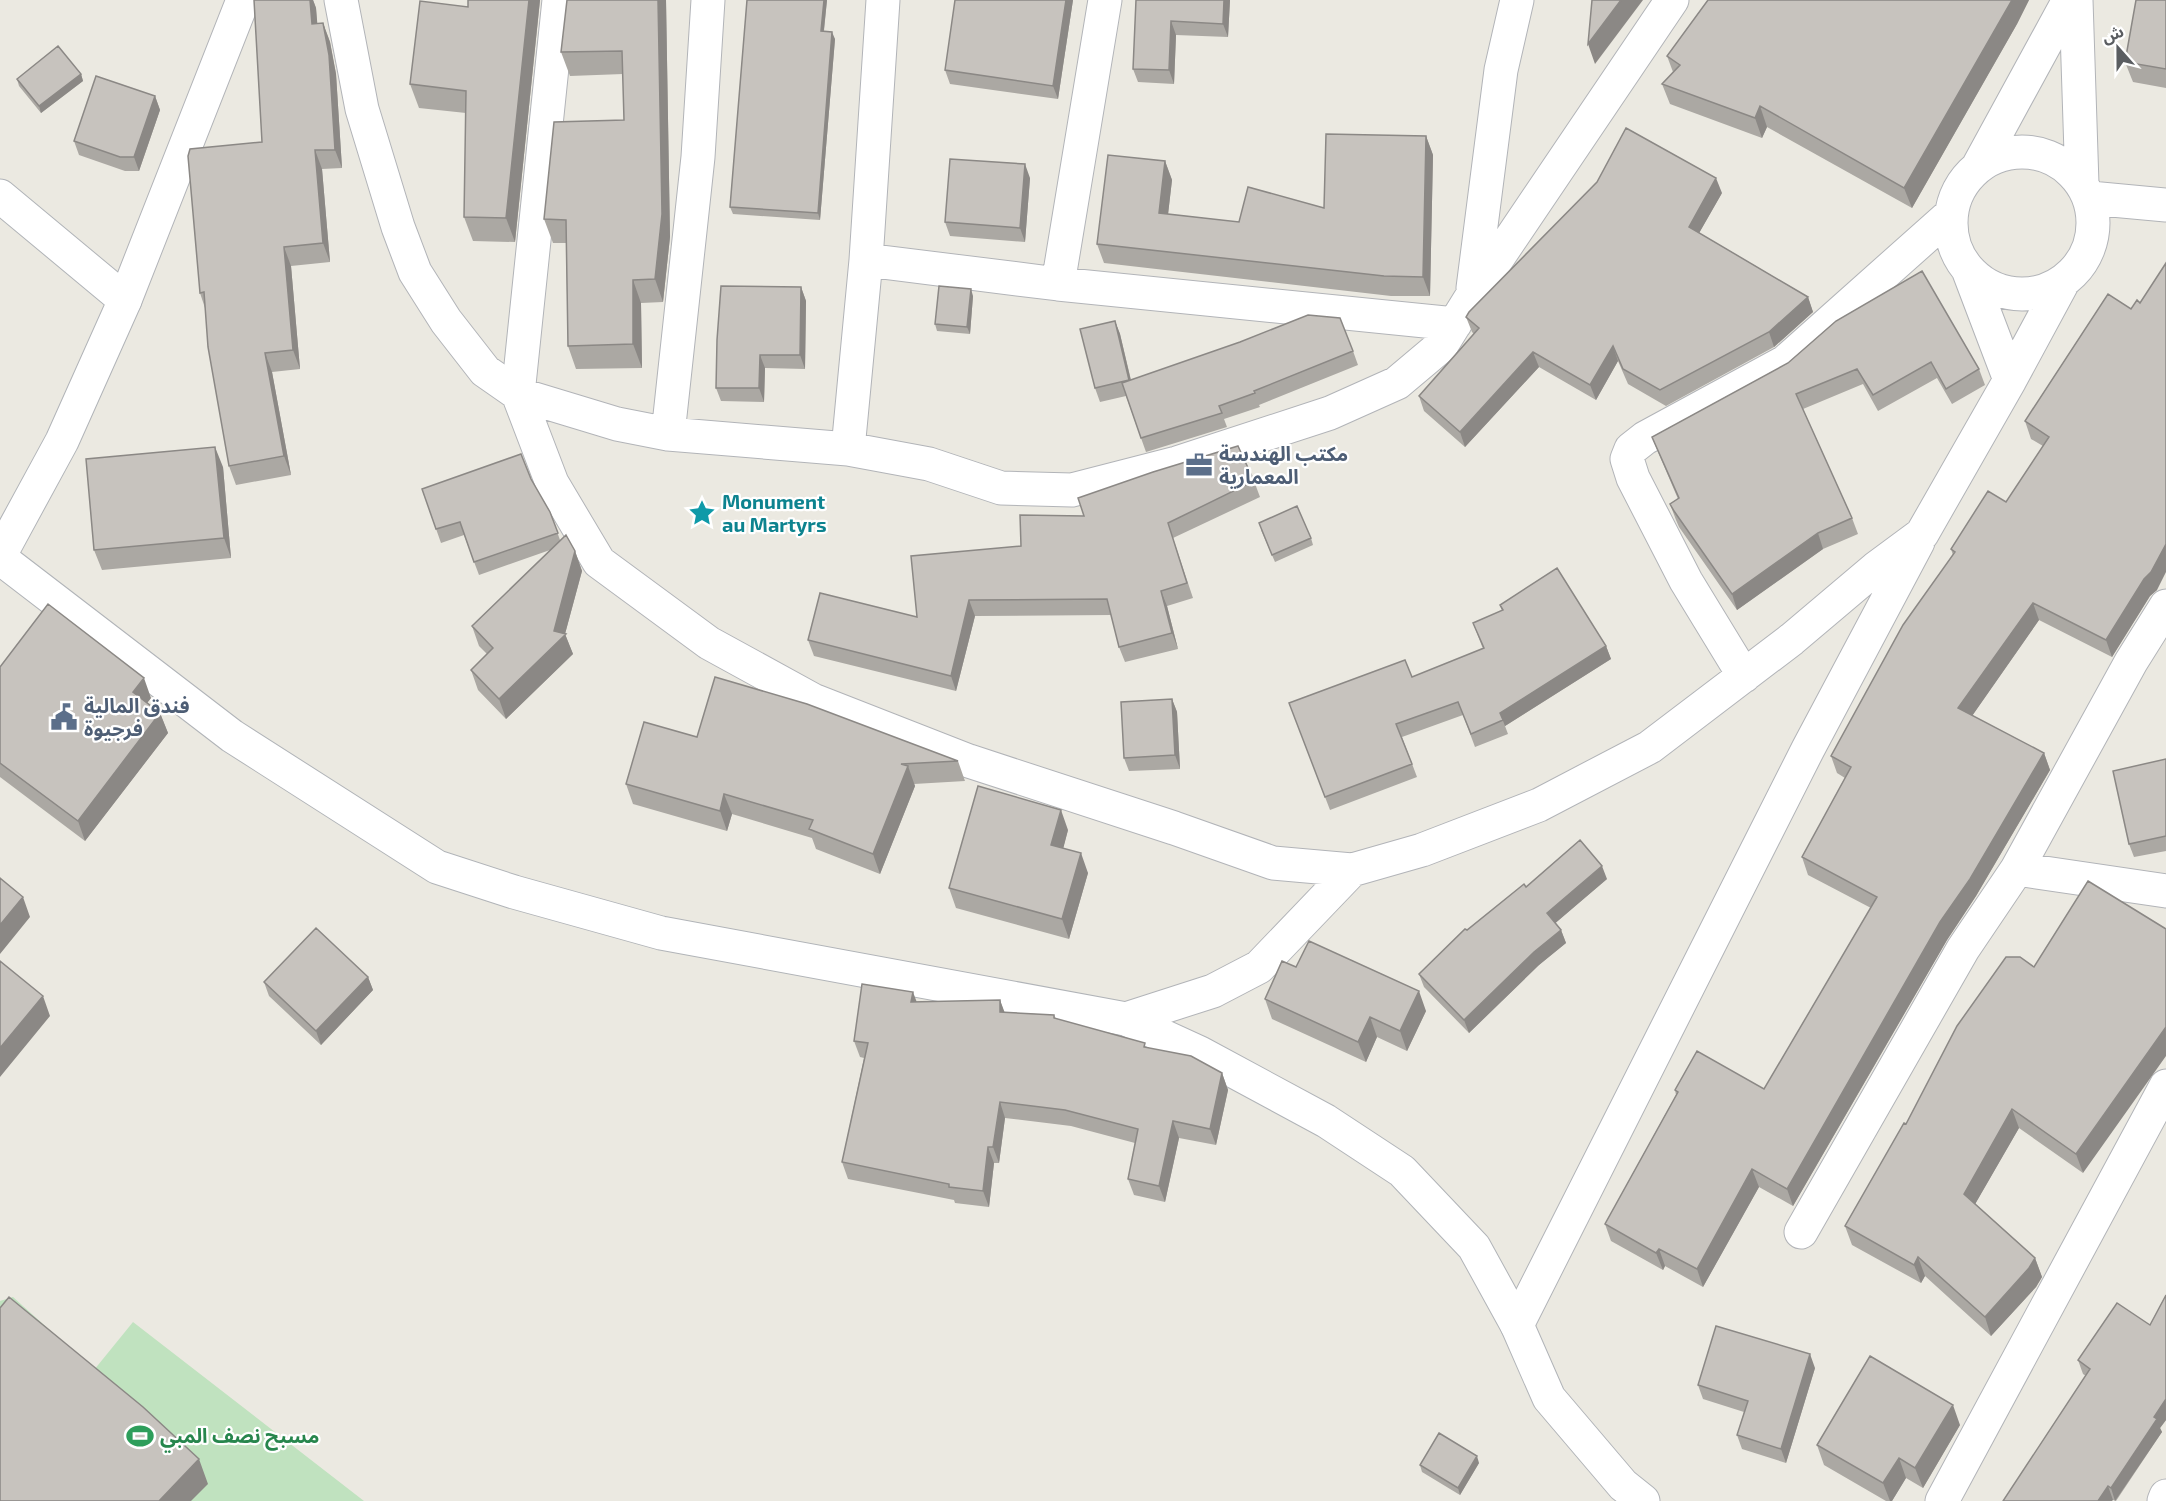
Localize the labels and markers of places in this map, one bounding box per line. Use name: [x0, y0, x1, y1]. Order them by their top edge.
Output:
place label: مكتب الهندسة المعمارية: [1219, 441, 1348, 489]
office icon: مكتب الهندسة المعمارية: [1184, 450, 1214, 480]
place label: Monument au Martyrs: [722, 489, 827, 537]
place icon: Monument au Martyrs: [687, 498, 717, 528]
place label: فندق المالية فرجيوة: [84, 693, 190, 741]
public building icon: فندق المالية فرجيوة: [49, 702, 79, 732]
sports icon: مسبح نصف المبي: [125, 1421, 155, 1451]
place label: مسبح نصف المبي: [160, 1423, 319, 1453]

